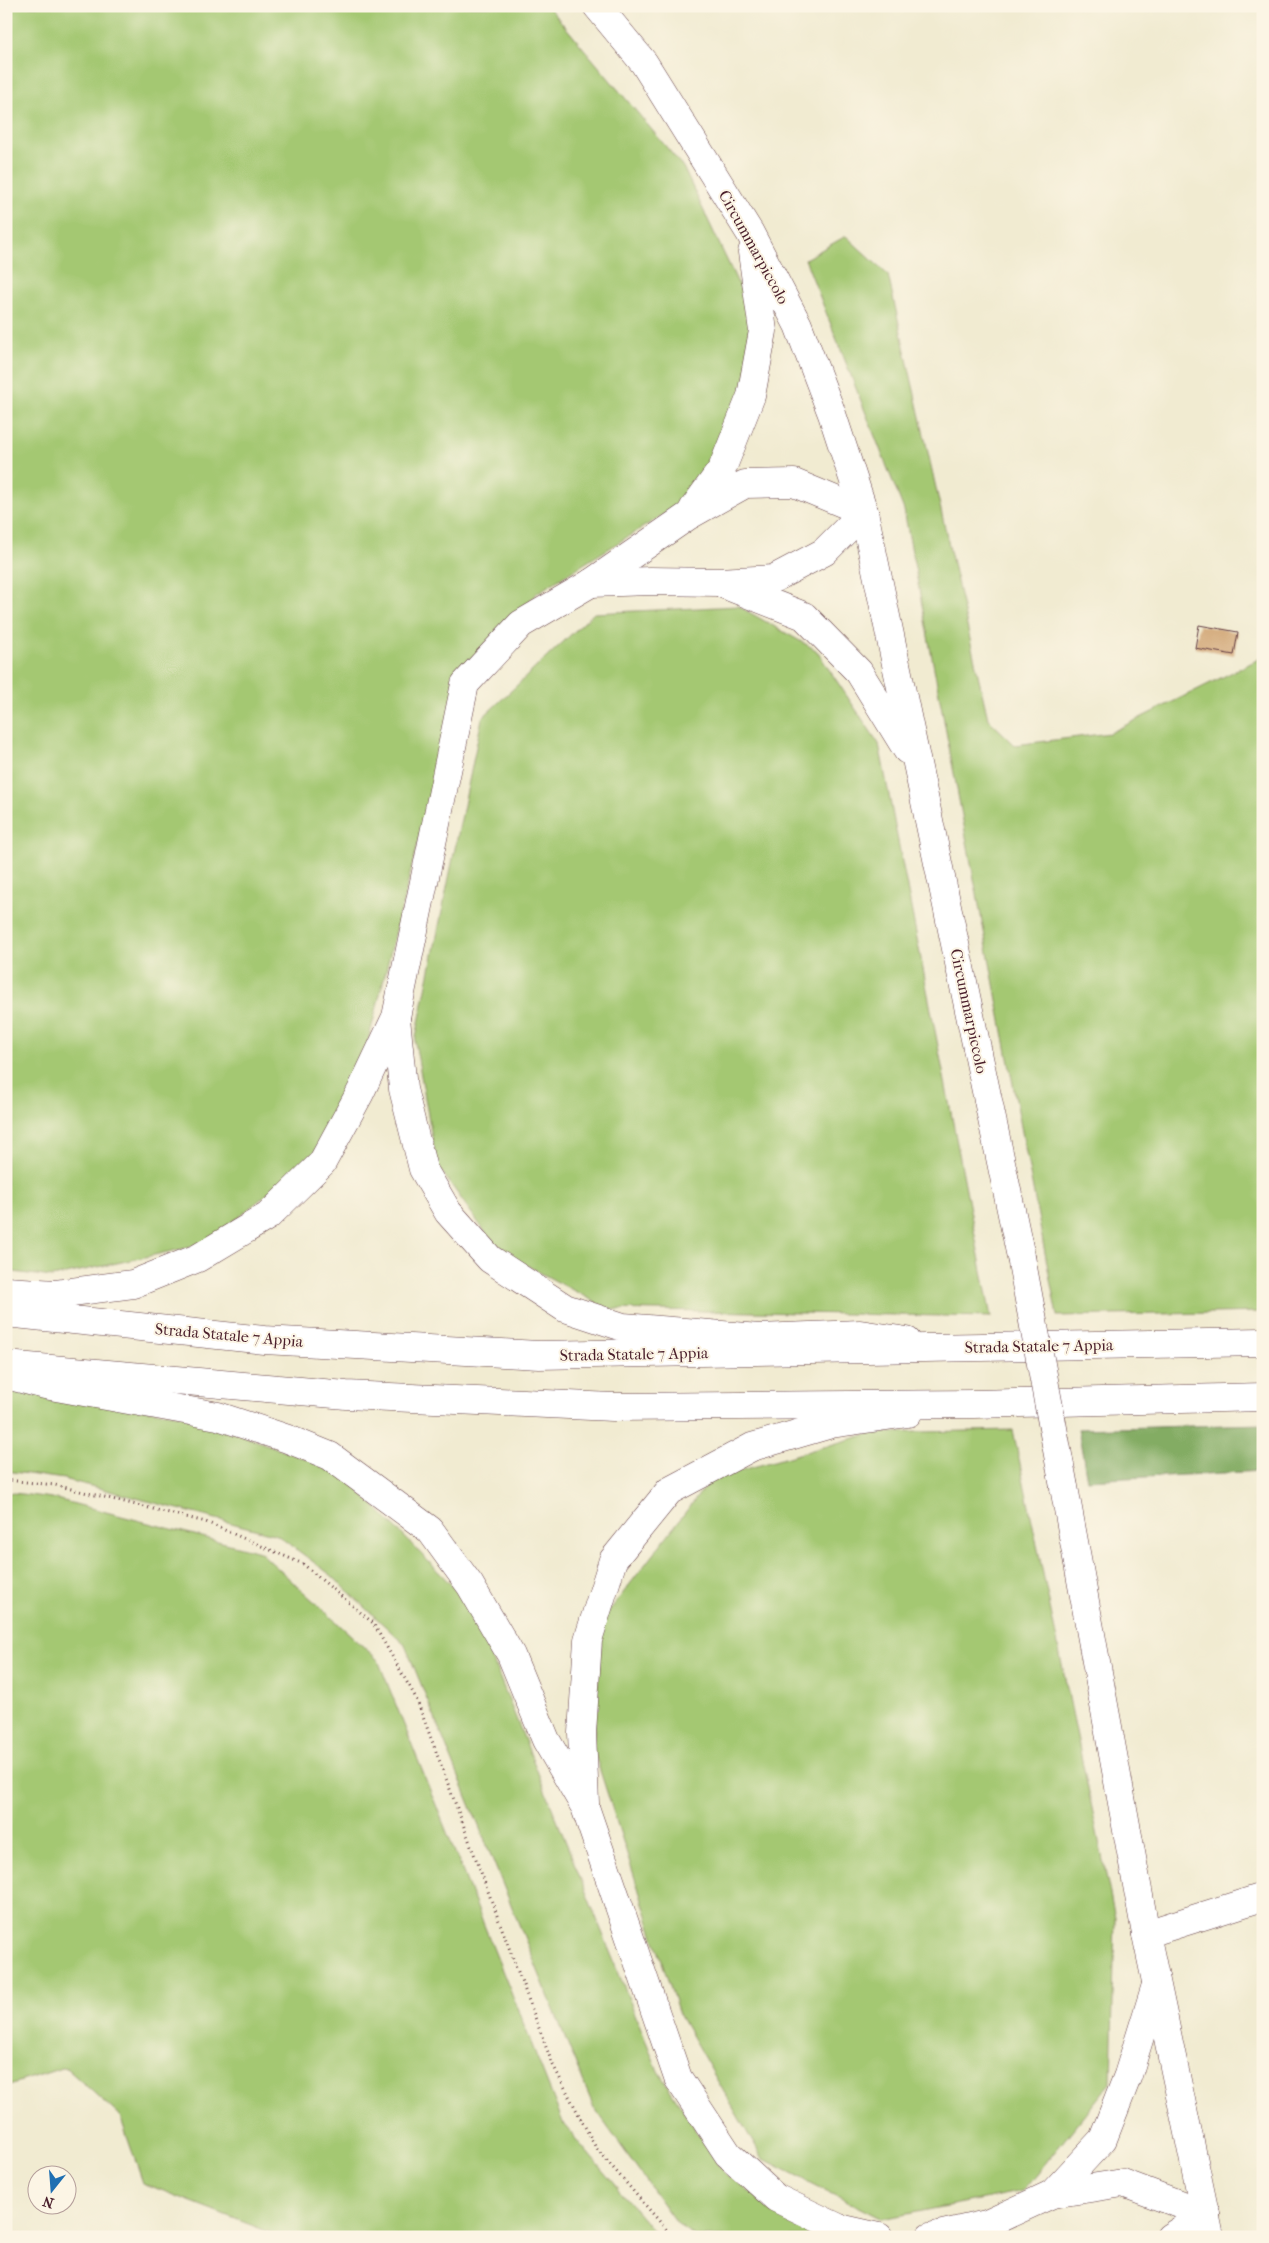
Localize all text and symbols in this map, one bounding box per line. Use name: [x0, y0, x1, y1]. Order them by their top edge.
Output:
street label: Circummarpiccolo: [715, 187, 793, 307]
street label: Circummarpiccolo: [946, 947, 992, 1075]
street label: Strada Statale 7 Appia: [154, 1319, 305, 1351]
street label: Strada Statale 7 Appia: [964, 1335, 1114, 1357]
street label: Strada Statale 7 Appia: [559, 1343, 709, 1365]
north arrow: [28, 2166, 78, 2216]
text: N: [40, 2192, 56, 2212]

